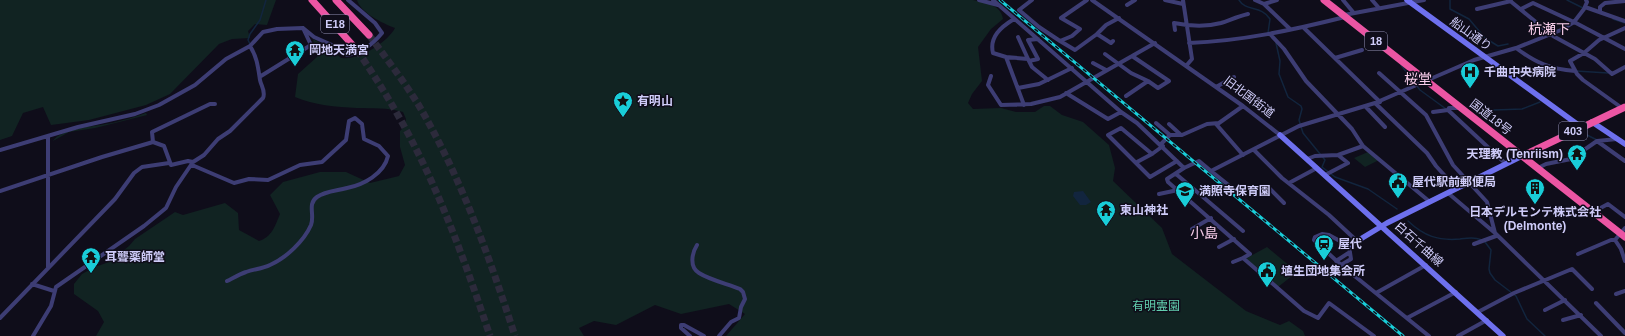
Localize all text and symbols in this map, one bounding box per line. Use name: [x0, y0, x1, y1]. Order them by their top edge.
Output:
street label: 船山通り: [1447, 14, 1495, 54]
road number: E18: [321, 15, 349, 33]
district label: 杭瀬下: [1528, 21, 1570, 37]
road number: 18: [1365, 32, 1387, 50]
temple icon: 岡地天満宮: [284, 39, 306, 67]
place label: 岡地天満宮: [309, 43, 369, 57]
hospital icon: 千曲中央病院: [1459, 61, 1481, 89]
place label: 千曲中央病院: [1484, 65, 1556, 79]
district label: 桜堂: [1404, 71, 1432, 87]
street label: 旧北国街道: [1221, 73, 1277, 121]
place icon: 有明山: [612, 90, 634, 118]
place label: 有明山: [637, 94, 673, 108]
street label: 国道18号: [1467, 96, 1515, 138]
road number: 403: [1559, 122, 1587, 140]
temple icon: 天理教 (Tenriism): [1566, 143, 1588, 171]
place label: 天理教 (Tenriism): [1467, 147, 1563, 161]
public building icon: 屋代駅前郵便局: [1387, 171, 1409, 199]
place label: 屋代駅前郵便局: [1412, 175, 1496, 189]
building icon: 日本デルモンテ株式会社 (Delmonte): [1524, 177, 1546, 205]
school or university icon: 満照寺保育園: [1174, 180, 1196, 208]
place label: 満照寺保育園: [1199, 184, 1271, 198]
temple icon: 東山神社: [1095, 199, 1117, 227]
place label: 東山神社: [1120, 203, 1168, 217]
place label: 日本デルモンテ株式会社 (Delmonte): [1469, 205, 1601, 233]
street label: 白石千曲線: [1392, 219, 1446, 269]
district label: 小島: [1190, 225, 1218, 241]
station icon: 屋代: [1313, 233, 1335, 261]
place label: 屋代: [1338, 237, 1362, 251]
temple icon: 耳聾薬師堂: [80, 246, 102, 274]
place label: 耳聾薬師堂: [105, 250, 165, 264]
public building icon: 埴生団地集会所: [1256, 260, 1278, 288]
place label: 埴生団地集会所: [1281, 264, 1365, 278]
park label: 有明霊園: [1132, 299, 1180, 313]

